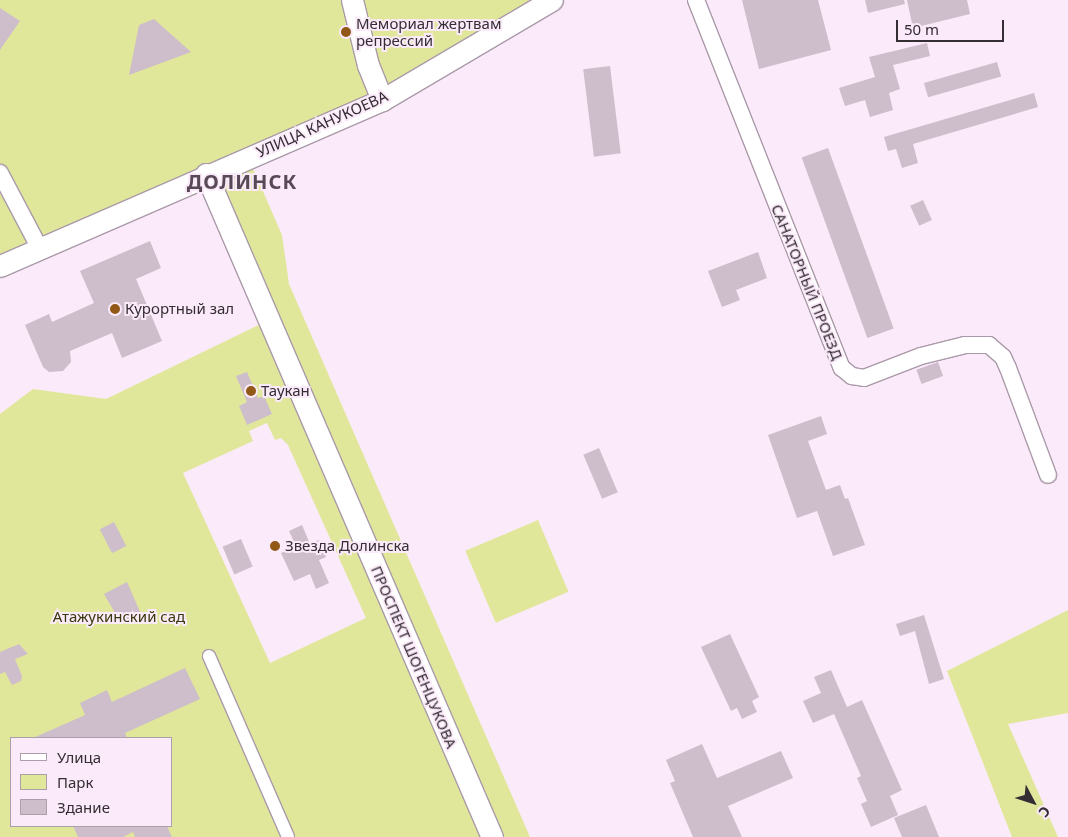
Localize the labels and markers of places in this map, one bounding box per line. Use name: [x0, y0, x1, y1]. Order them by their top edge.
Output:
place label: Мемориал жертвам репрессий: [356, 14, 501, 49]
marker: Мемориал жертвам репрессий: [340, 26, 352, 38]
place label: Курортный зал: [125, 300, 234, 318]
marker: Курортный зал: [109, 303, 121, 315]
place label: Таукан: [261, 382, 310, 400]
marker: Таукан: [245, 385, 257, 397]
place label: Звезда Долинска: [285, 537, 410, 555]
marker: Звезда Долинска: [269, 540, 281, 552]

